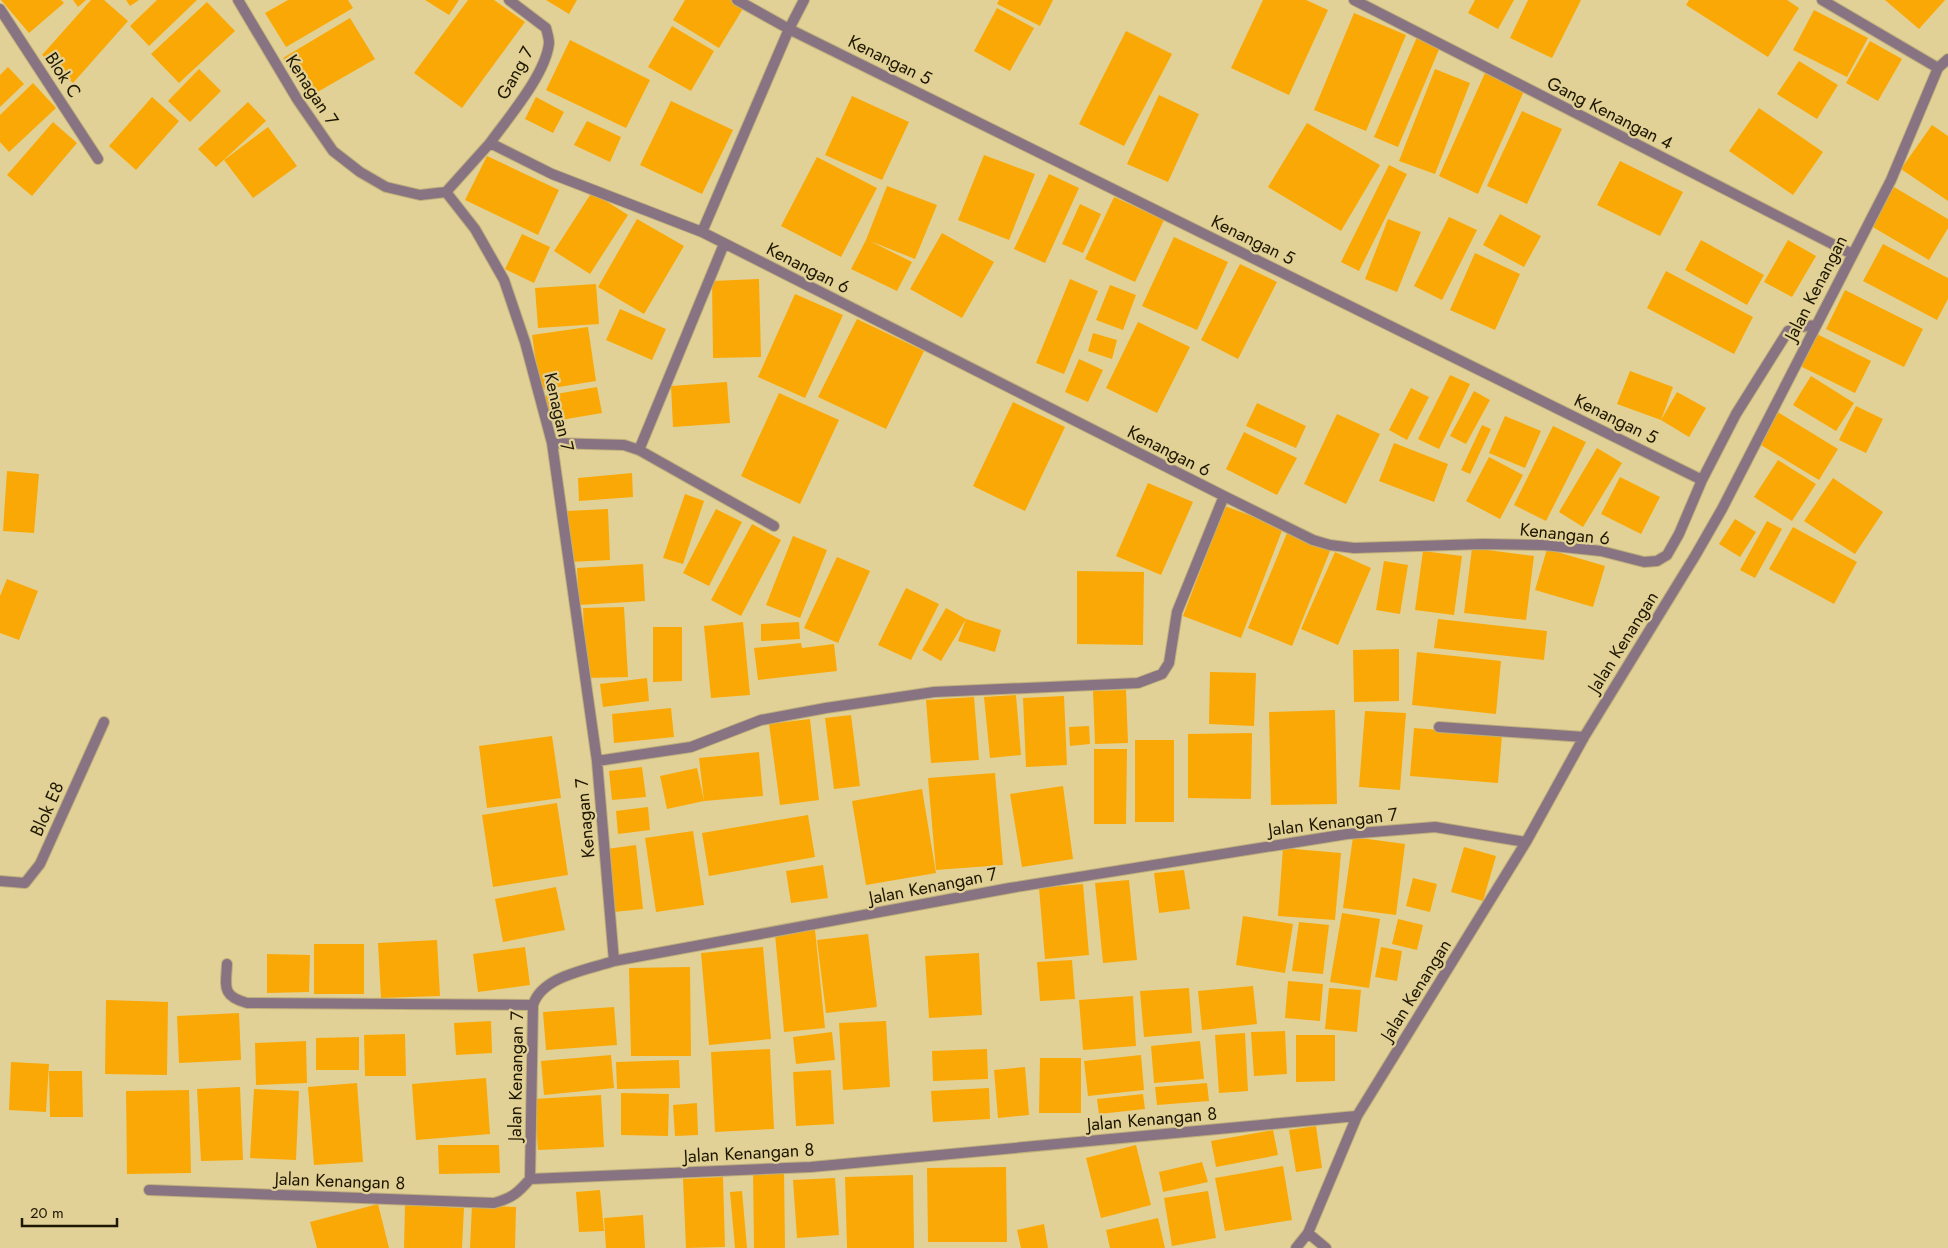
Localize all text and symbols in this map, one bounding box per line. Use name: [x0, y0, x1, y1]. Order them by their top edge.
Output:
street label: Kenangan 5: [844, 29, 936, 91]
street label: Gang 7: [490, 41, 540, 104]
street label: Blok C: [39, 47, 87, 103]
street label: Kenagan 7: [279, 49, 345, 131]
street label: Gang Kenangan 4: [1542, 70, 1678, 156]
street label: Kenangan 5: [1207, 209, 1299, 271]
street label: Jalan Kenangan: [1777, 231, 1854, 347]
street label: Kenangan 6: [762, 236, 854, 300]
street label: Kenagan 7: [537, 370, 581, 455]
street label: Kenangan 5: [1570, 388, 1662, 450]
street label: Kenangan 6: [1123, 419, 1215, 483]
street label: Kenangan 6: [1519, 516, 1611, 552]
street label: Jalan Kenangan: [1580, 586, 1665, 700]
street label: Kenagan 7: [569, 776, 601, 859]
street label: Blok E8: [24, 778, 70, 840]
street label: Jalan Kenangan 7: [1265, 801, 1400, 843]
street label: Jalan Kenangan 7: [865, 861, 1000, 912]
street label: Jalan Kenangan: [1373, 934, 1458, 1048]
street label: Jalan Kenangan 7: [502, 1010, 530, 1143]
street label: Jalan Kenangan 8: [1084, 1100, 1218, 1138]
street label: Jalan Kenangan 8: [681, 1137, 815, 1170]
street label: Jalan Kenangan 8: [272, 1166, 406, 1196]
scale bar: [22, 1196, 118, 1228]
text: 20 m: [30, 1202, 64, 1224]

